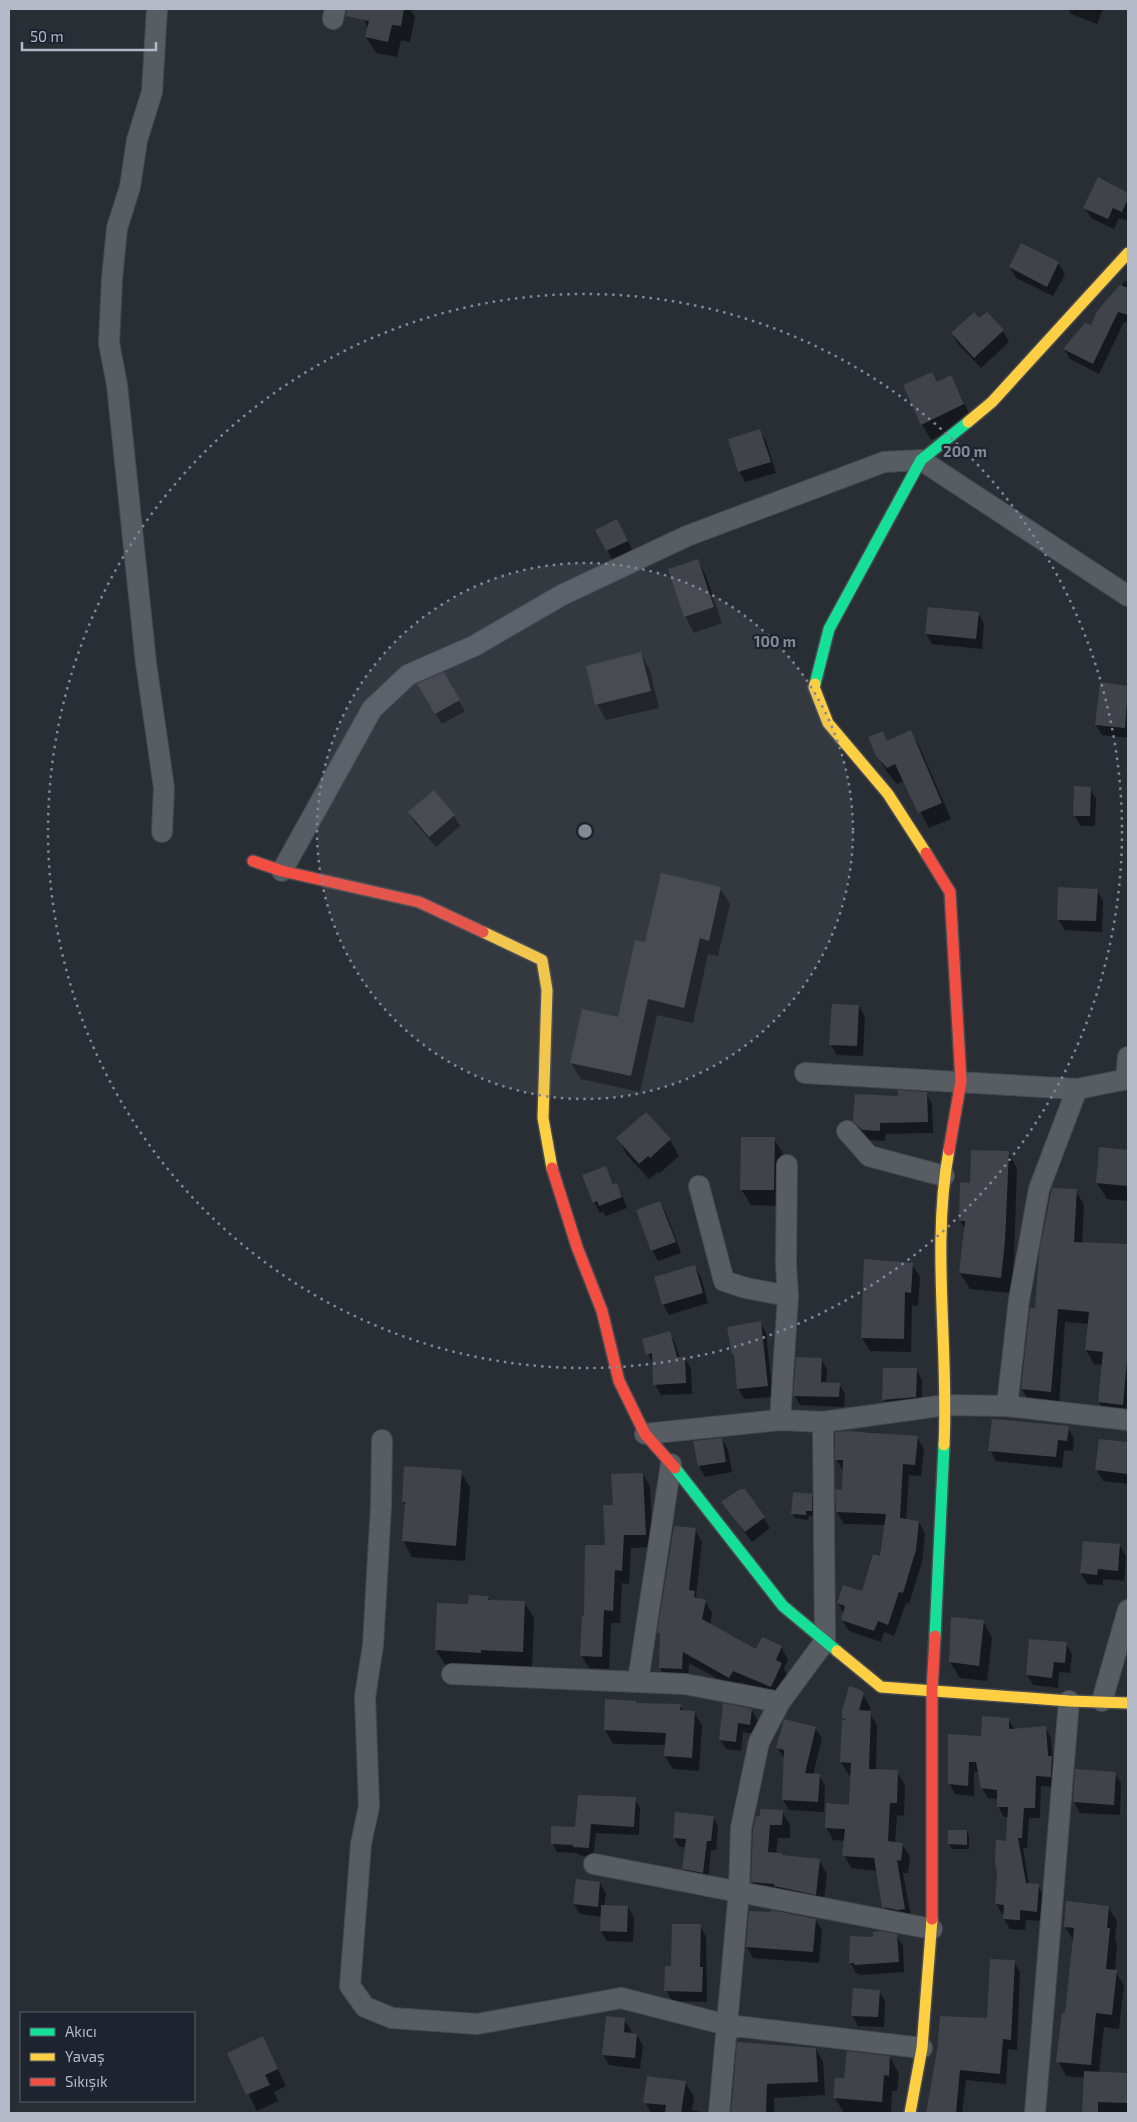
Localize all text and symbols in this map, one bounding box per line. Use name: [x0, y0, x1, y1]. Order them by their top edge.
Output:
scale bar: [22, 20, 156, 52]
text: 50 m: [30, 27, 64, 45]
text: 200 m: [943, 442, 987, 460]
text: 100 m: [754, 632, 796, 650]
centre of rings: [576, 822, 594, 840]
legend: [20, 2012, 195, 2102]
text: Akıcı: [65, 2022, 97, 2040]
text: Yavaş: [65, 2047, 105, 2066]
text: Sıkışık: [65, 2072, 108, 2091]

